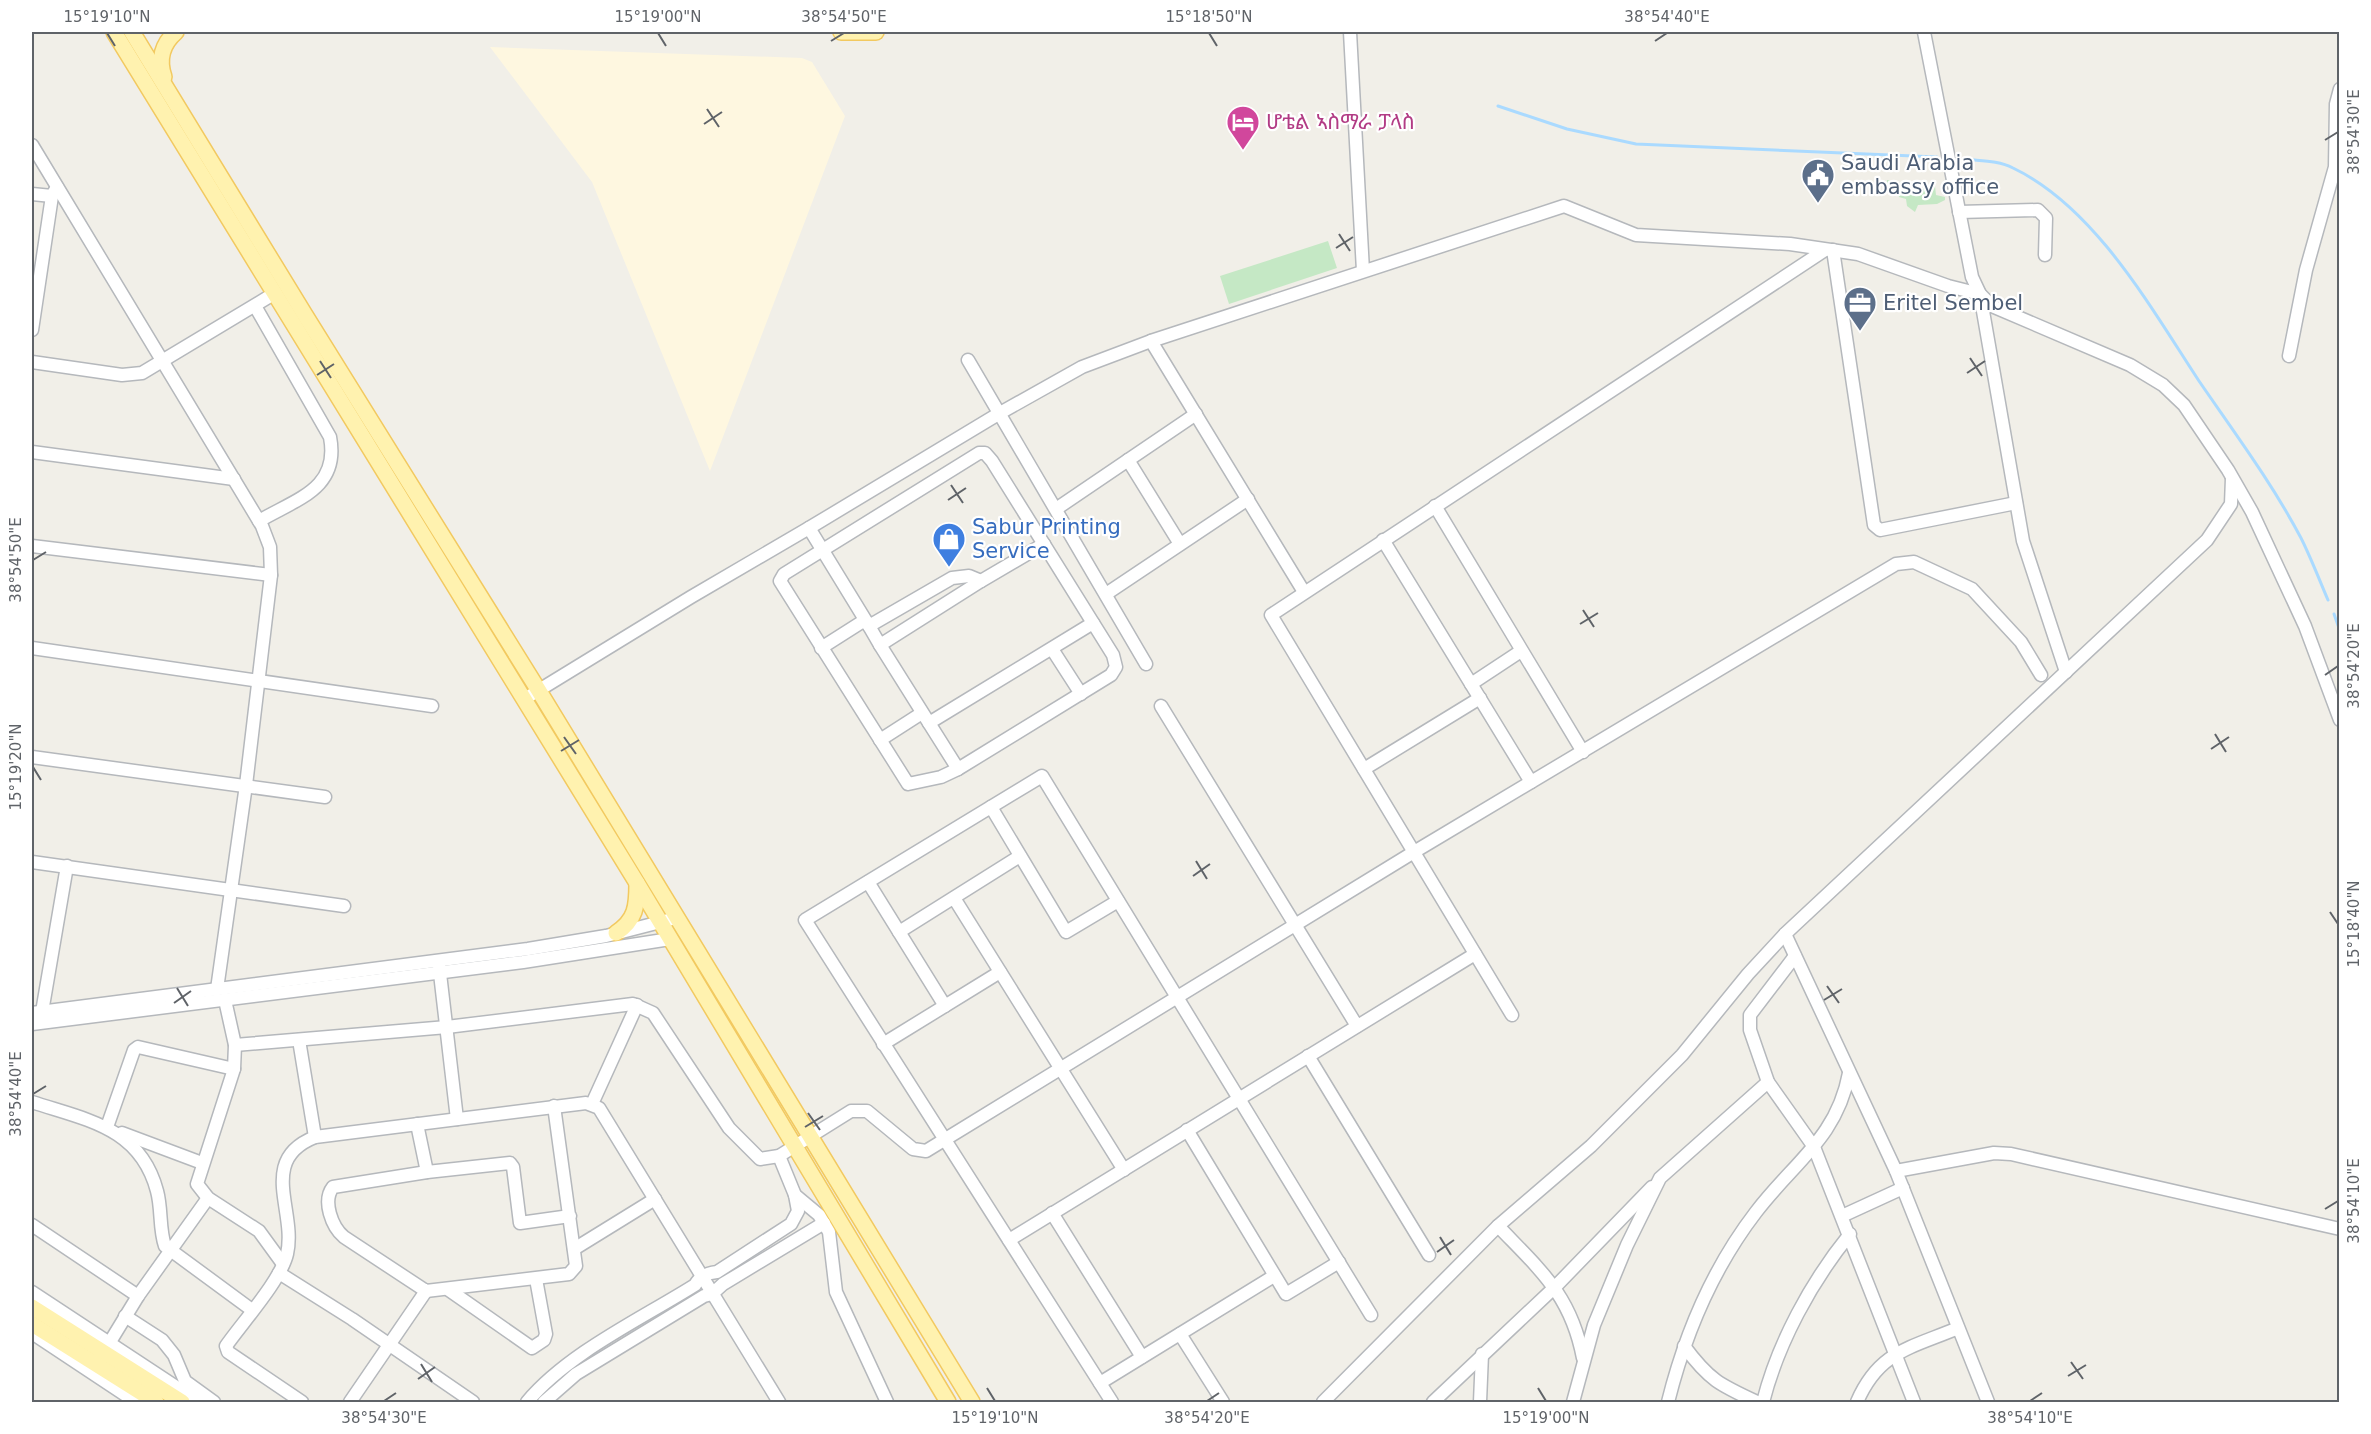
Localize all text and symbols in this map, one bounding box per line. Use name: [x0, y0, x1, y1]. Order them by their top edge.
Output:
text: 15°19'10"N: [63, 8, 151, 26]
text: 15°19'00"N: [614, 8, 702, 26]
text: 38°54'50"E: [801, 8, 887, 26]
text: 15°18'50"N: [1165, 8, 1253, 26]
text: 38°54'40"E: [1624, 8, 1710, 26]
text: 38°54'30"E: [2345, 89, 2363, 175]
hotel icon: ሆቴል ኣስማራ ፓላስ: [1225, 104, 1261, 151]
place label: ሆቴል ኣስማራ ፓላስ: [1266, 110, 1415, 134]
place label: Saudi Arabia embassy office: [1841, 151, 1999, 199]
public building icon: Saudi Arabia embassy office: [1800, 157, 1836, 204]
office icon: Eritel Sembel: [1842, 285, 1878, 332]
place label: Eritel Sembel: [1883, 291, 2023, 315]
place label: Sabur Printing Service: [972, 515, 1121, 563]
text: 38°54'50"E: [7, 517, 25, 603]
shop icon: Sabur Printing Service: [931, 521, 967, 568]
text: 38°54'20"E: [2345, 623, 2363, 709]
text: 15°19'20"N: [7, 723, 25, 811]
text: 15°18'40"N: [2345, 880, 2363, 968]
text: 38°54'40"E: [7, 1051, 25, 1137]
text: 38°54'10"E: [2345, 1158, 2363, 1244]
text: 38°54'30"E: [341, 1409, 427, 1427]
text: 15°19'10"N: [951, 1409, 1039, 1427]
text: 38°54'20"E: [1164, 1409, 1250, 1427]
text: 15°19'00"N: [1502, 1409, 1590, 1427]
text: 38°54'10"E: [1987, 1409, 2073, 1427]

